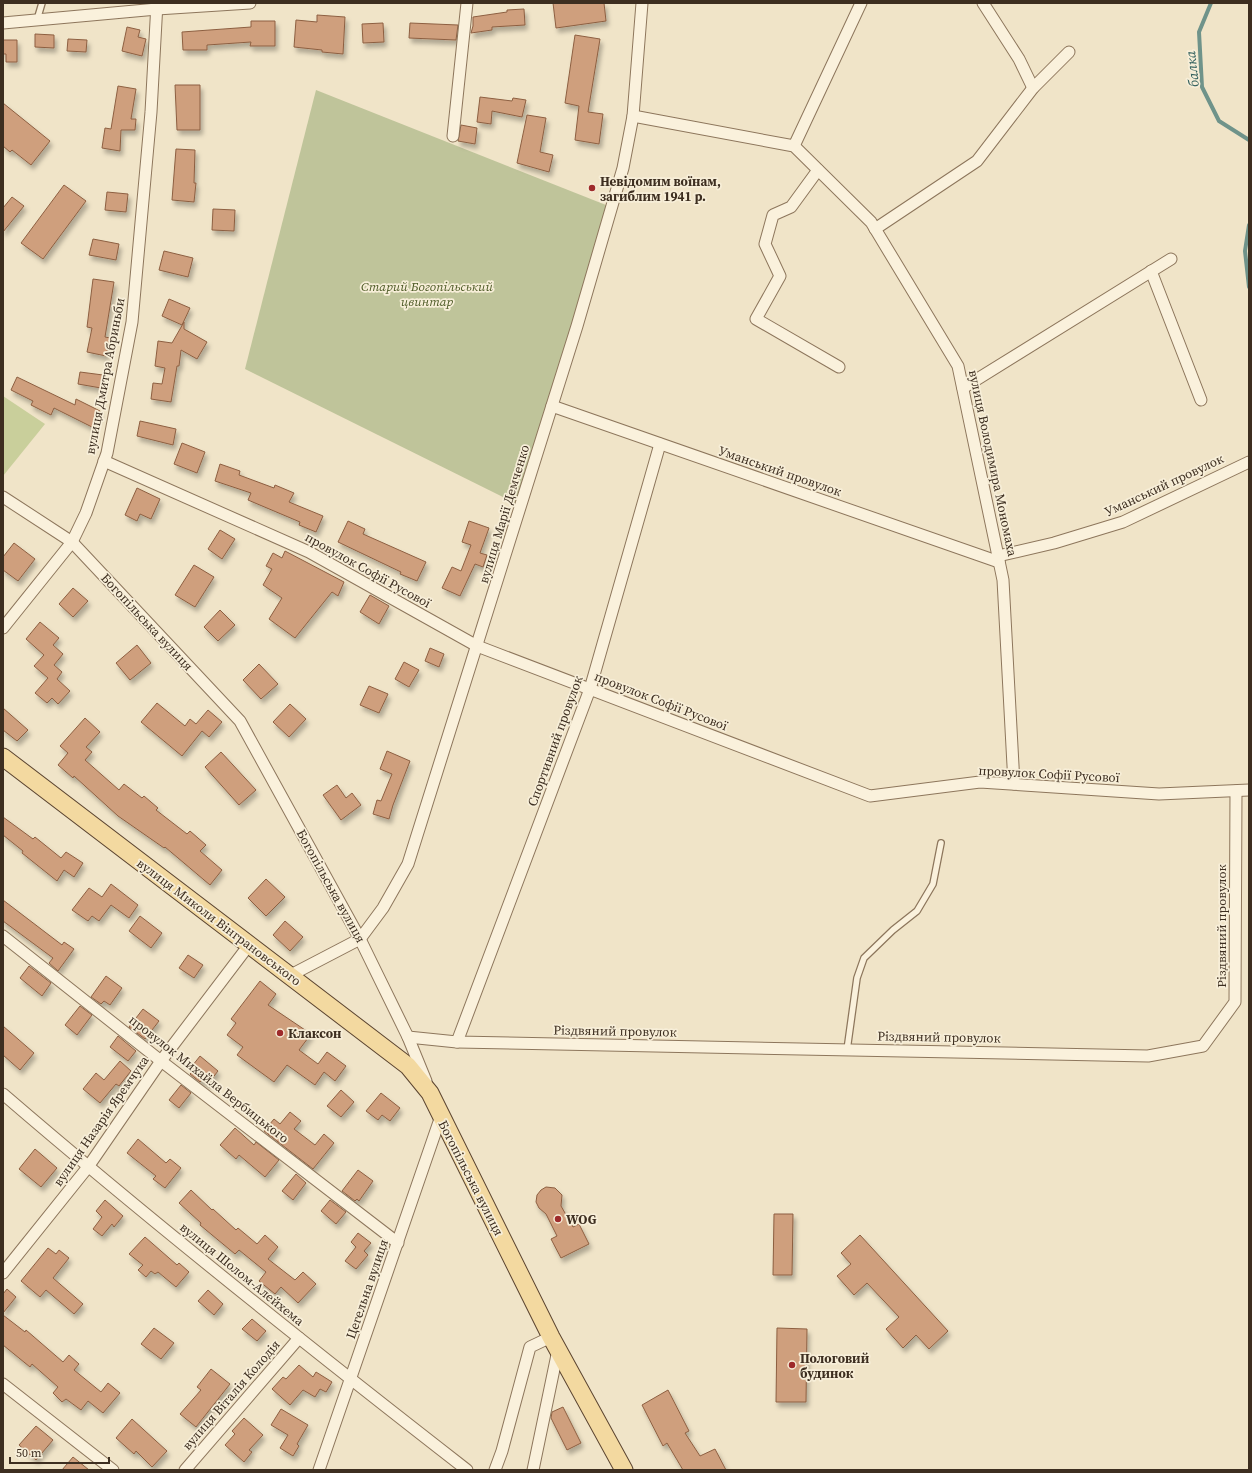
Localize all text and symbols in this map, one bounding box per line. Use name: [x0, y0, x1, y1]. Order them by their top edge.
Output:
water label: балка: [1180, 49, 1204, 88]
place label: Невідомим воїнам, загиблим 1941 р.: [600, 173, 721, 205]
marker: Невідомим воїнам, загиблим 1941 р.: [587, 183, 597, 193]
park label: Старий Богопільський цвинтар: [361, 278, 494, 310]
street label: вулиця Дмитра Абриньби: [81, 296, 129, 456]
street label: вулиця Володимира Мономаха: [965, 368, 1021, 558]
street label: Уманський провулок: [716, 442, 844, 500]
street label: вулиця Марії Демченко: [475, 443, 533, 585]
street label: Уманський провулок: [1102, 450, 1226, 520]
street label: провулок Софії Русової: [302, 528, 434, 612]
street label: Богопільська вулиця: [97, 570, 197, 674]
street label: провулок Софії Русової: [592, 668, 730, 734]
street label: Спортивний провулок: [523, 673, 587, 809]
street label: провулок Софії Русової: [978, 762, 1120, 786]
street label: Богопільська вулиця: [293, 826, 369, 946]
street label: вулиця Миколи Вінграновського: [133, 855, 305, 989]
street label: Різдвяний провулок: [1213, 864, 1230, 988]
street label: провулок Михайла Вербицького: [126, 1011, 292, 1147]
street label: Різдвяний провулок: [553, 1021, 677, 1041]
place label: Клаксон: [288, 1025, 342, 1042]
street label: Різдвяний провулок: [877, 1027, 1001, 1047]
marker: Клаксон: [275, 1028, 285, 1038]
street label: вулиця Назарія Яремчука: [49, 1052, 153, 1190]
street label: Богопільська вулиця: [435, 1117, 508, 1239]
place label: WOG: [566, 1211, 597, 1228]
marker: WOG: [553, 1214, 563, 1224]
street label: вулиця Шолом-Алейхема: [176, 1219, 308, 1330]
street label: Цегельна вулиця: [342, 1237, 392, 1341]
street label: вулиця Віталія Колодія: [178, 1336, 284, 1454]
place label: Пологовий будинок: [800, 1350, 870, 1382]
marker: Пологовий будинок: [787, 1360, 797, 1370]
scale bar: [10, 1439, 109, 1465]
text: 50 m: [16, 1445, 42, 1461]

